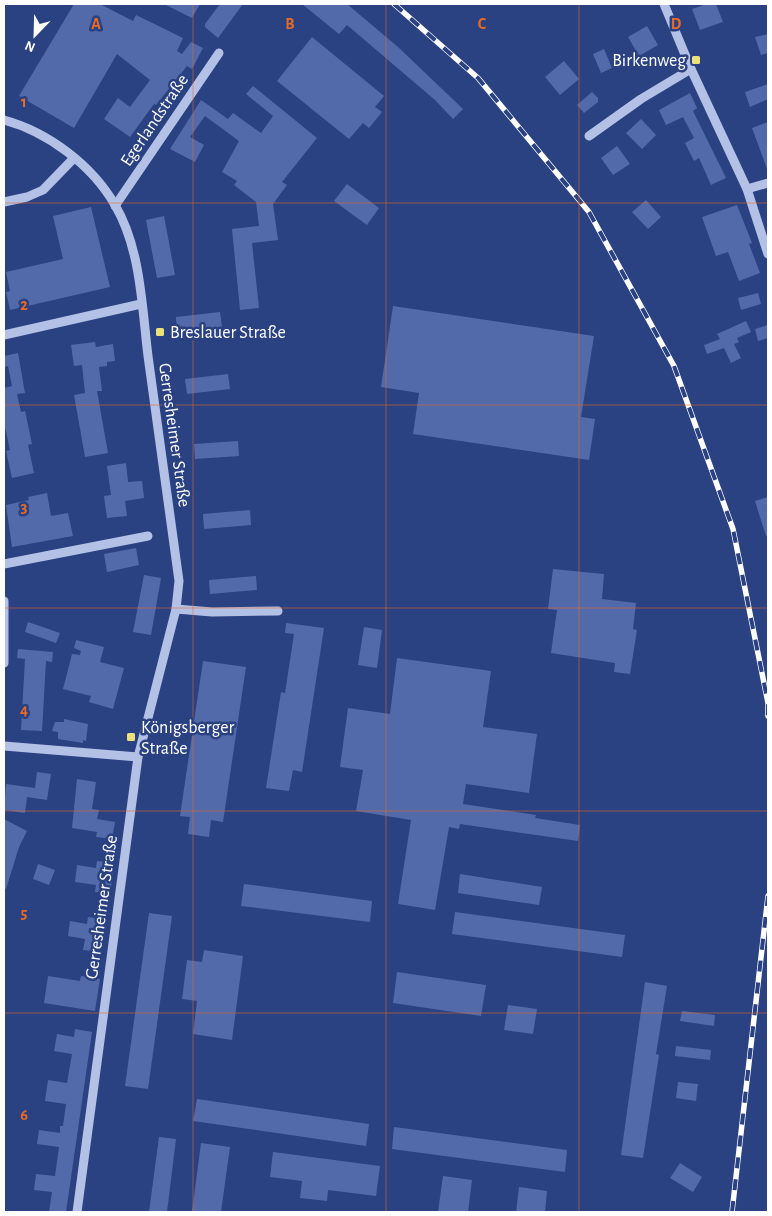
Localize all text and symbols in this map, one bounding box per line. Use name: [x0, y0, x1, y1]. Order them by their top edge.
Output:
north arrow: [10, 10, 60, 60]
text: A: [91, 16, 101, 32]
text: B: [285, 16, 295, 32]
text: C: [478, 16, 487, 32]
text: D: [671, 16, 682, 32]
text: N: [23, 38, 38, 54]
place label: Birkenweg: [612, 52, 686, 70]
marker: Birkenweg: [690, 54, 702, 66]
street label: Egerlandstraße: [118, 71, 192, 170]
text: 1: [21, 94, 27, 110]
text: 2: [20, 297, 28, 313]
place label: Breslauer Straße: [170, 324, 286, 342]
marker: Breslauer Straße: [154, 326, 166, 338]
street label: Gerresheimer Straße: [155, 362, 193, 508]
text: 3: [21, 499, 28, 515]
text: 4: [20, 702, 28, 718]
place label: Königsberger Straße: [141, 719, 235, 758]
marker: Königsberger Straße: [125, 731, 137, 743]
street label: Gerresheimer Straße: [83, 834, 121, 980]
text: 5: [21, 905, 28, 921]
text: 6: [20, 1107, 28, 1123]

